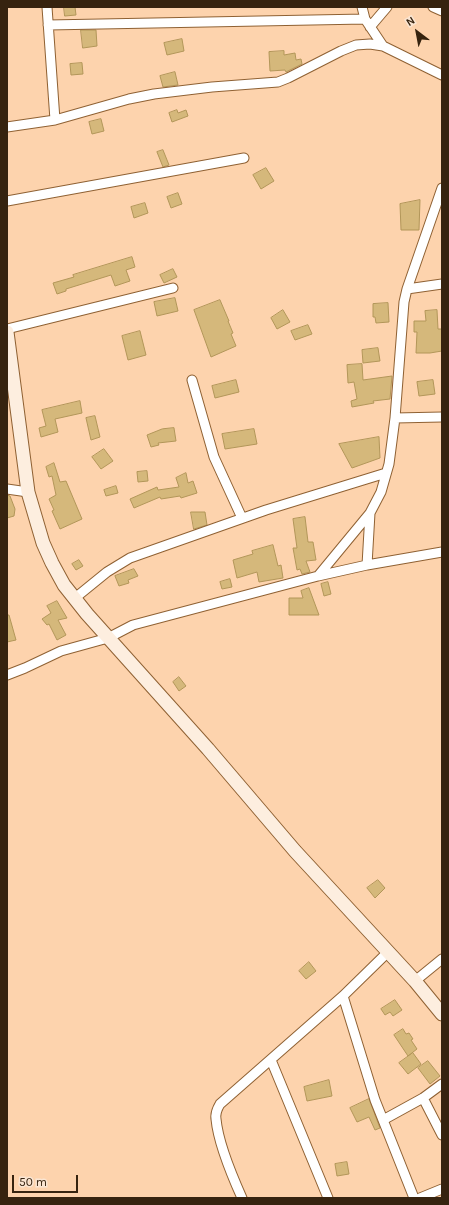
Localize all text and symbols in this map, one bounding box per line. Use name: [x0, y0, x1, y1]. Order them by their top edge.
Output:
north arrow: [397, 12, 437, 52]
text: N: [404, 14, 417, 29]
scale bar: [14, 1167, 80, 1193]
text: 50 m: [19, 1175, 47, 1189]

